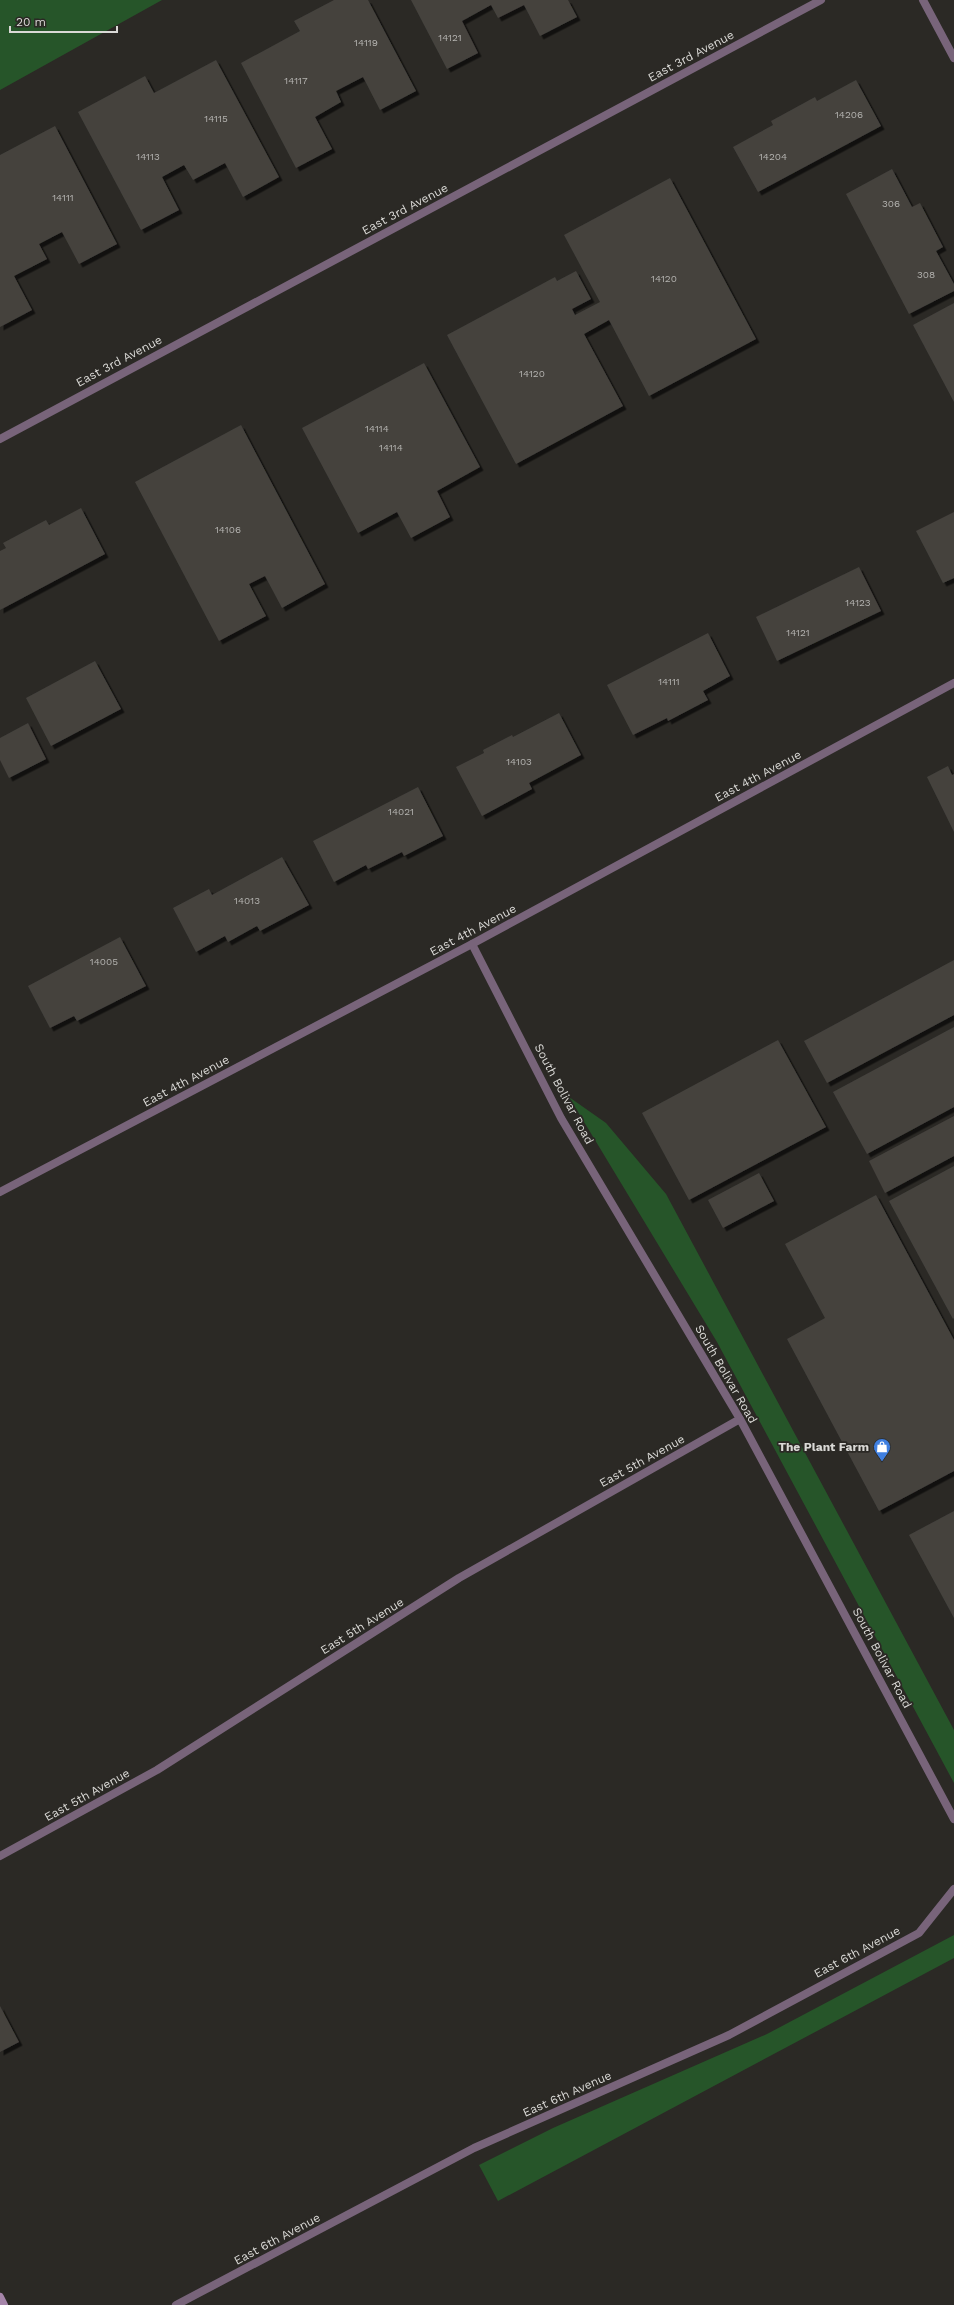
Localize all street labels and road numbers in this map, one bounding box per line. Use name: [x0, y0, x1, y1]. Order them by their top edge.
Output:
street label: East 3rd Avenue: [646, 27, 736, 85]
street label: East 3rd Avenue: [360, 180, 450, 238]
street label: East 3rd Avenue: [74, 332, 164, 390]
street label: East 4th Avenue: [712, 747, 804, 805]
street label: East 4th Avenue: [427, 901, 519, 959]
street label: South Bolivar Road: [532, 1041, 596, 1147]
street label: East 4th Avenue: [140, 1052, 232, 1110]
street label: South Bolivar Road: [692, 1322, 760, 1426]
street label: East 5th Avenue: [597, 1432, 687, 1490]
street label: East 5th Avenue: [318, 1595, 406, 1657]
street label: South Bolivar Road: [850, 1605, 914, 1711]
street label: East 5th Avenue: [42, 1766, 132, 1824]
street label: East 6th Avenue: [811, 1923, 903, 1981]
street label: East 6th Avenue: [520, 2068, 614, 2120]
street label: East 6th Avenue: [231, 2210, 323, 2268]

